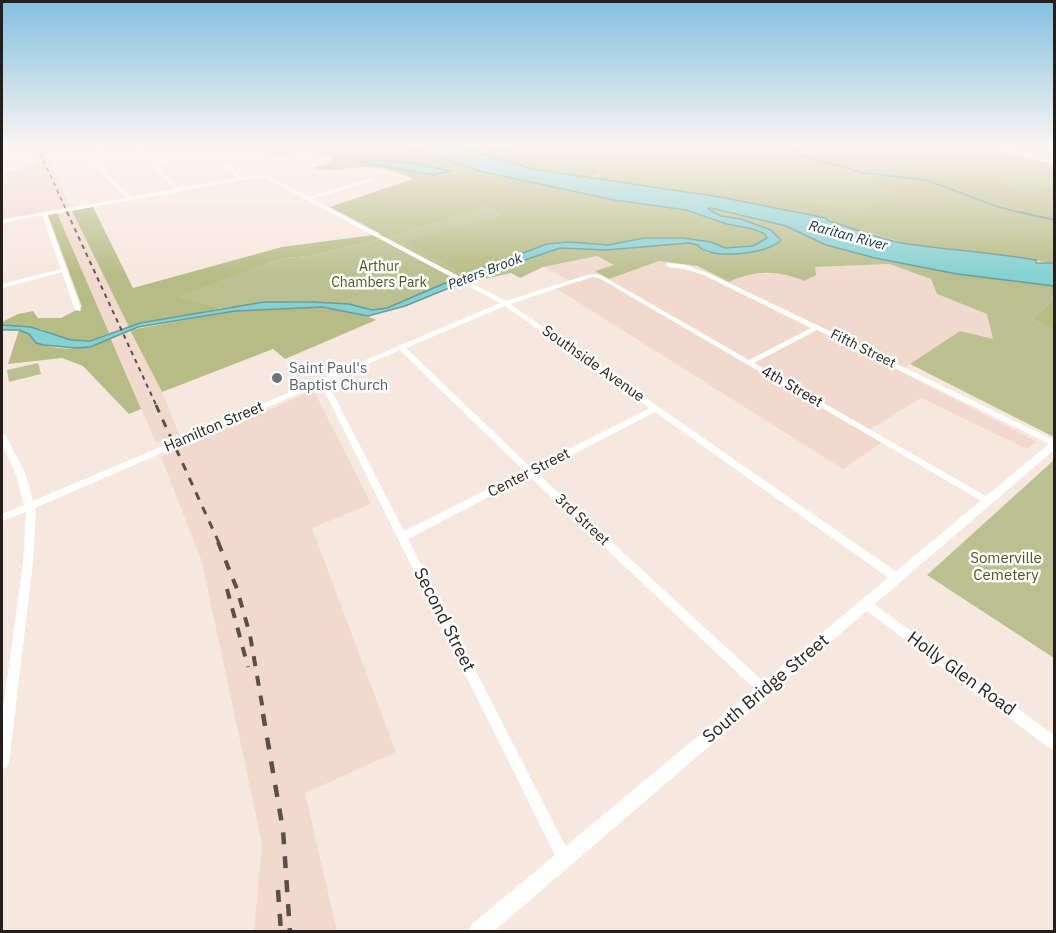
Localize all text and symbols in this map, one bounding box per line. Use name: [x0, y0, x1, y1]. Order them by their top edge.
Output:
water label: Raritan River: [807, 217, 889, 255]
water label: Peters Brook: [445, 250, 525, 294]
park label: Arthur Chambers Park: [331, 259, 427, 292]
street label: Southside Avenue: [538, 322, 648, 406]
street label: Fifth Street: [828, 326, 898, 372]
place label: Saint Paul's Baptist Church: [289, 360, 388, 395]
street label: 4th Street: [758, 362, 826, 412]
marker: Saint Paul's Baptist Church: [270, 371, 284, 385]
street label: Hamilton Street: [162, 398, 266, 456]
street label: Center Street: [485, 445, 573, 501]
street label: 3rd Street: [551, 490, 613, 550]
park label: Somerville Cemetery: [970, 550, 1042, 585]
street label: Second Street: [409, 564, 479, 676]
street label: Holly Glen Road: [903, 627, 1019, 721]
street label: South Bridge Street: [699, 630, 833, 748]

